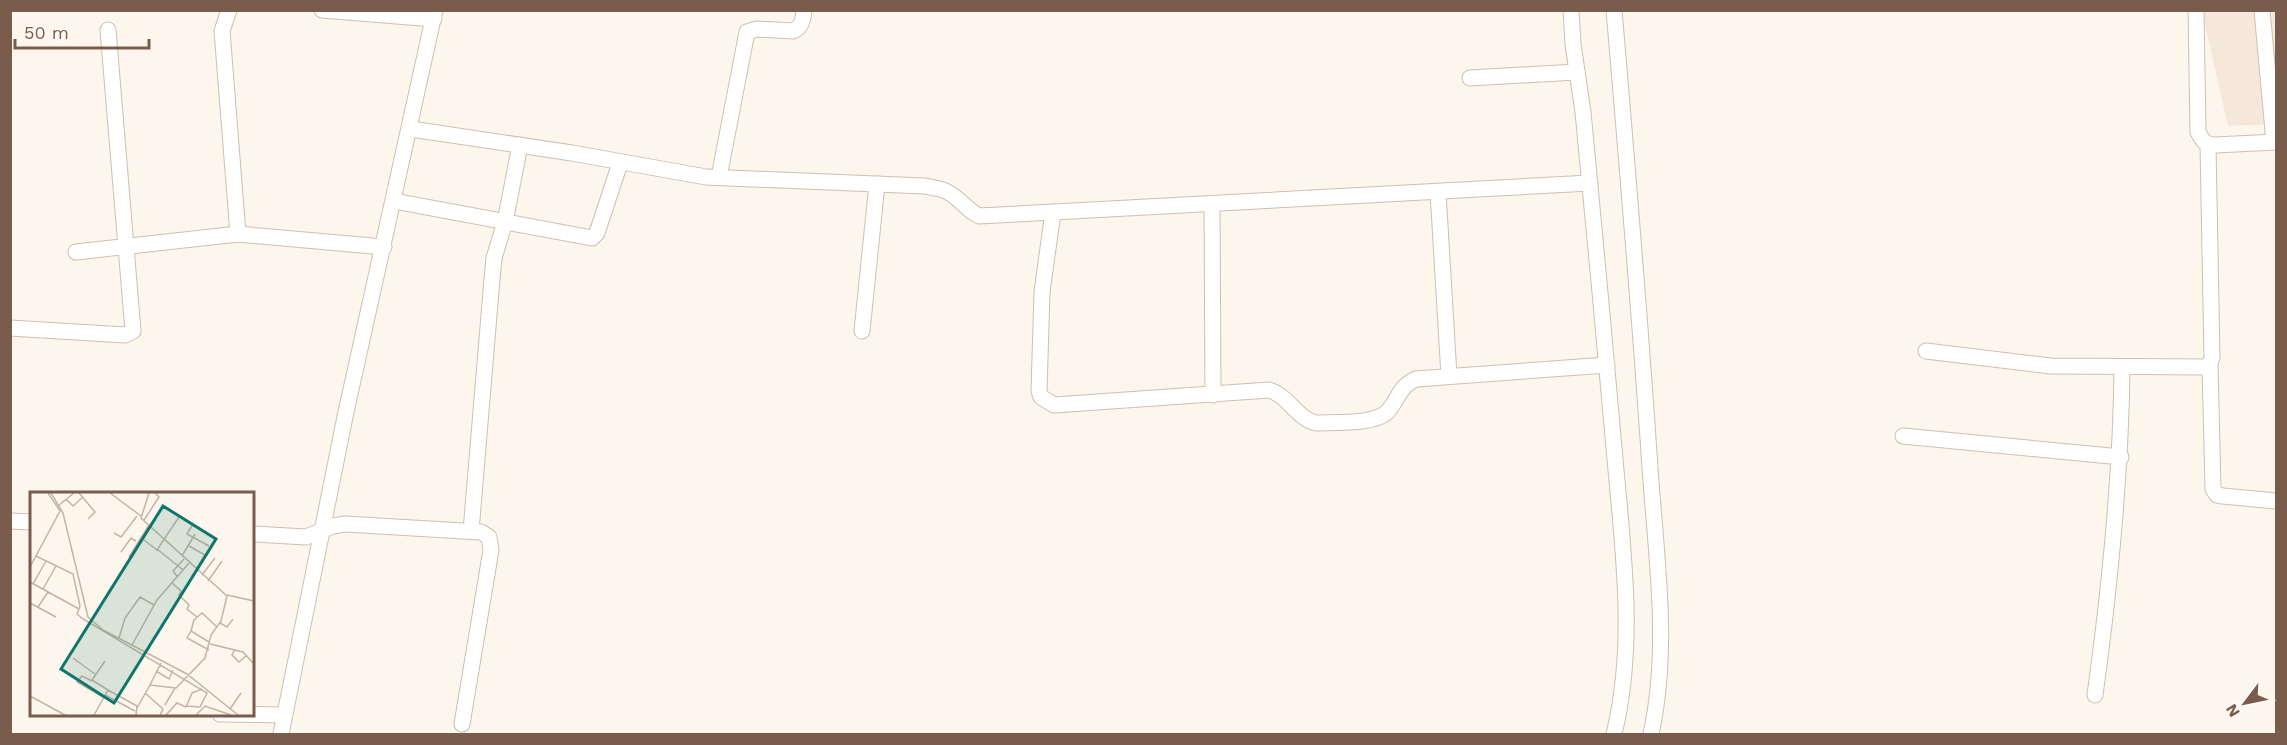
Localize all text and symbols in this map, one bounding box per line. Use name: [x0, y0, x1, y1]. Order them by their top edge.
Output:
scale bar: [15, 12, 148, 50]
text: 50 m: [24, 22, 69, 43]
inset map: [30, 492, 254, 715]
north arrow: [2215, 673, 2275, 733]
text: N: [2222, 701, 2244, 721]

